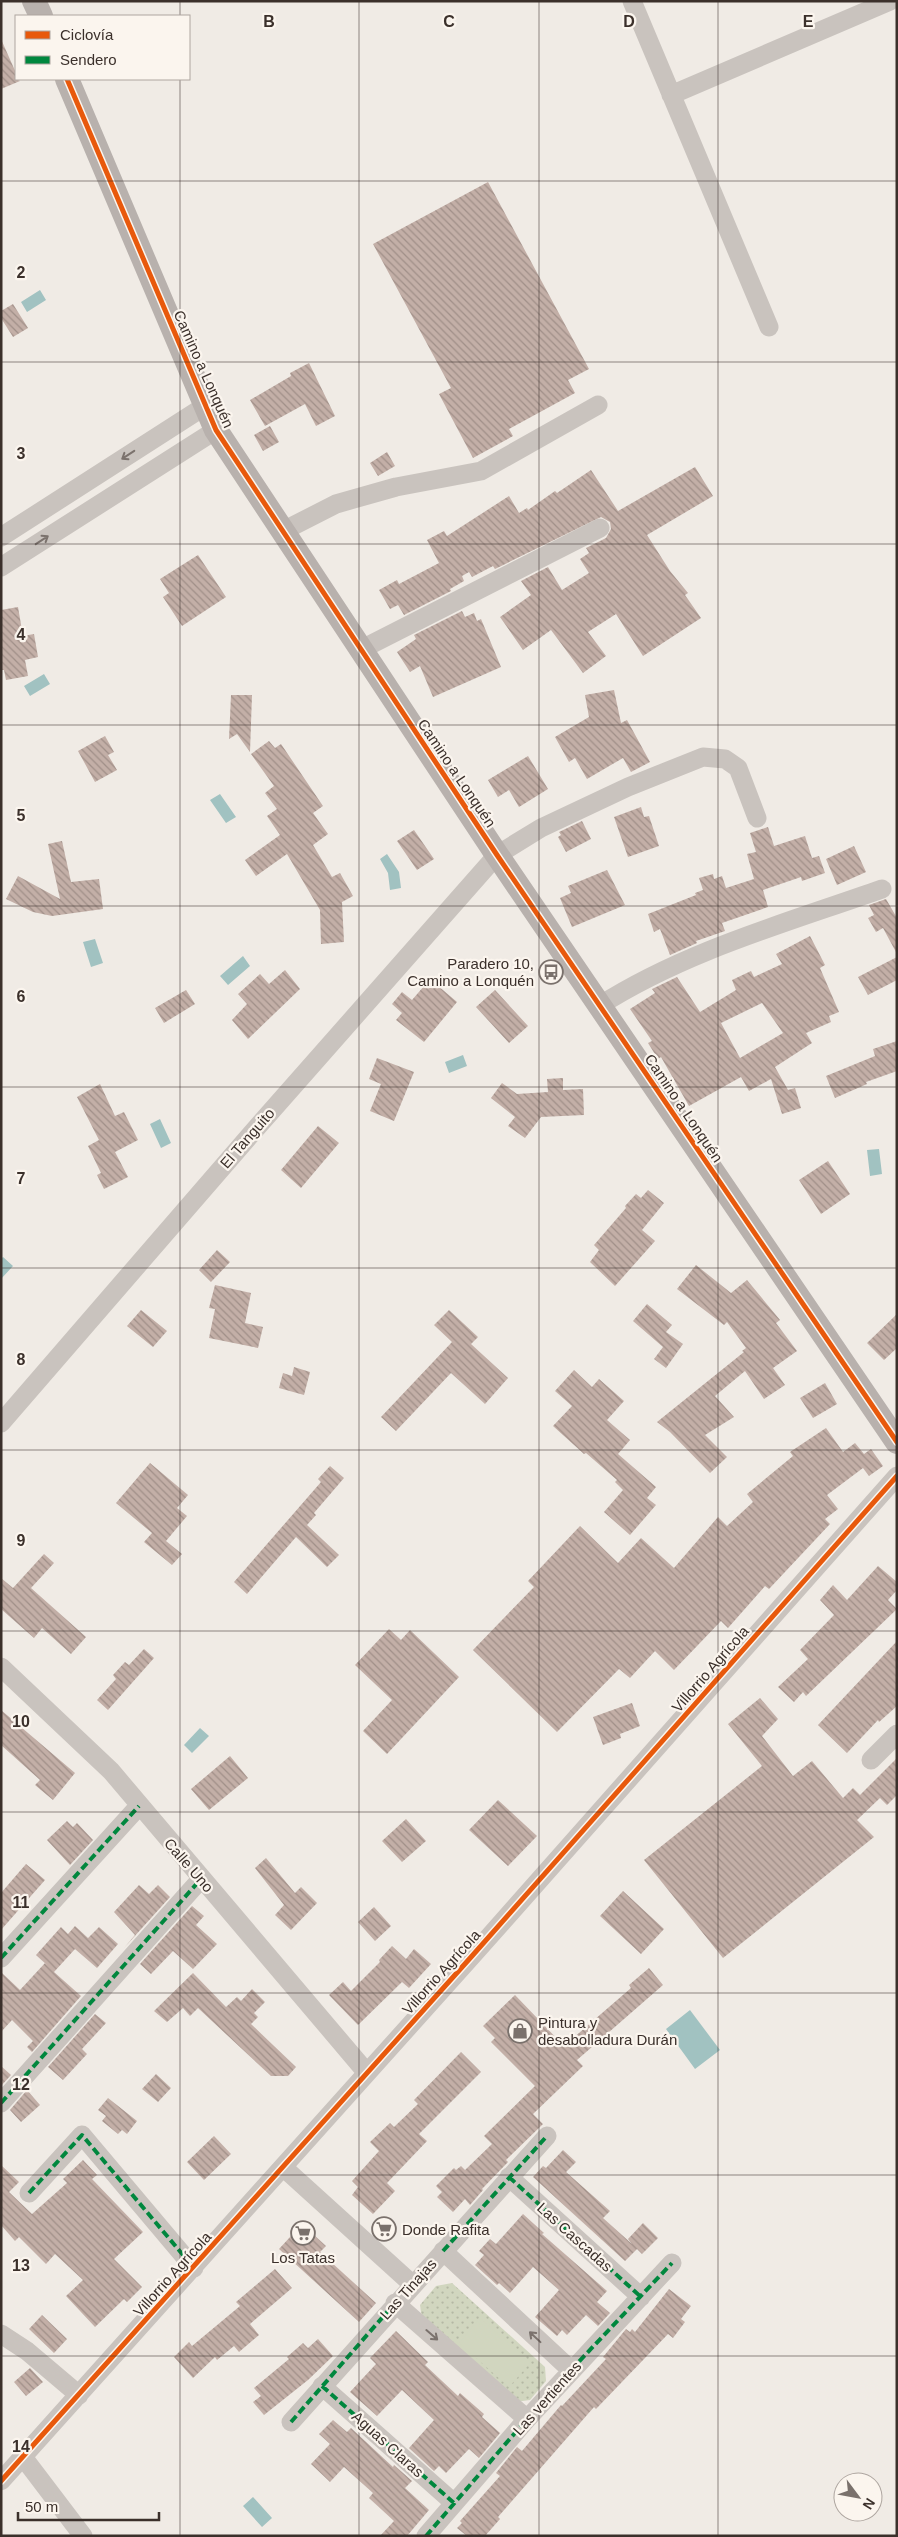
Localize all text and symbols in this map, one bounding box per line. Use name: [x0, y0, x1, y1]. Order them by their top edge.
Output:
text: B: [263, 13, 275, 30]
text: C: [443, 13, 455, 30]
text: D: [623, 13, 635, 30]
text: E: [803, 13, 814, 30]
legend: [15, 15, 190, 80]
text: Ciclovía: [60, 26, 114, 43]
text: Sendero: [60, 51, 117, 68]
text: 2: [17, 264, 26, 281]
street label: Camino a Lonquén: [170, 308, 238, 430]
text: 3: [17, 445, 26, 462]
one-way arrow: [121, 450, 135, 460]
one-way arrow: [35, 535, 49, 545]
text: 4: [17, 626, 26, 643]
street label: Camino a Lonquén: [415, 716, 499, 830]
text: 5: [17, 807, 26, 824]
place label: Paradero 10, Camino a Lonquén: [407, 955, 534, 989]
bus stop icon: Paradero 10, Camino a Lonquén: [538, 959, 564, 985]
text: 6: [17, 988, 26, 1005]
street label: Camino a Lonquén: [642, 1051, 726, 1165]
street label: El Tanguito: [216, 1105, 278, 1171]
text: 7: [17, 1170, 26, 1187]
text: 8: [17, 1351, 26, 1368]
text: 9: [17, 1532, 26, 1549]
street label: Villorrio Agrícola: [668, 1622, 752, 1715]
text: 10: [12, 1713, 30, 1730]
street label: Calle Uno: [161, 1835, 217, 1895]
text: 11: [13, 1894, 30, 1911]
street label: Villorrio Agrícola: [399, 1926, 484, 2018]
place label: Pintura y desabolladura Durán: [538, 2014, 677, 2048]
shop icon: Pintura y desabolladura Durán: [507, 2018, 533, 2044]
text: 12: [12, 2076, 30, 2093]
street label: Las Cascadas: [534, 2199, 616, 2275]
supermarket icon: Donde Rafita: [371, 2216, 397, 2242]
supermarket icon: Los Tatas: [290, 2220, 316, 2246]
place label: Donde Rafita: [402, 2221, 490, 2238]
street label: Villorrio Agrícola: [130, 2228, 215, 2320]
place label: Los Tatas: [271, 2249, 335, 2266]
street label: Las Tinajas: [376, 2255, 440, 2323]
text: 13: [12, 2257, 30, 2274]
one-way arrow: [425, 2330, 438, 2341]
one-way arrow: [529, 2331, 542, 2343]
street label: Las vertientes: [509, 2358, 585, 2438]
street label: Aguas Claras: [349, 2408, 427, 2480]
text: 14: [12, 2438, 30, 2455]
north arrow: [833, 2472, 883, 2522]
scale bar: [18, 2490, 159, 2522]
text: N: [860, 2495, 878, 2512]
text: 50 m: [25, 2498, 58, 2515]

